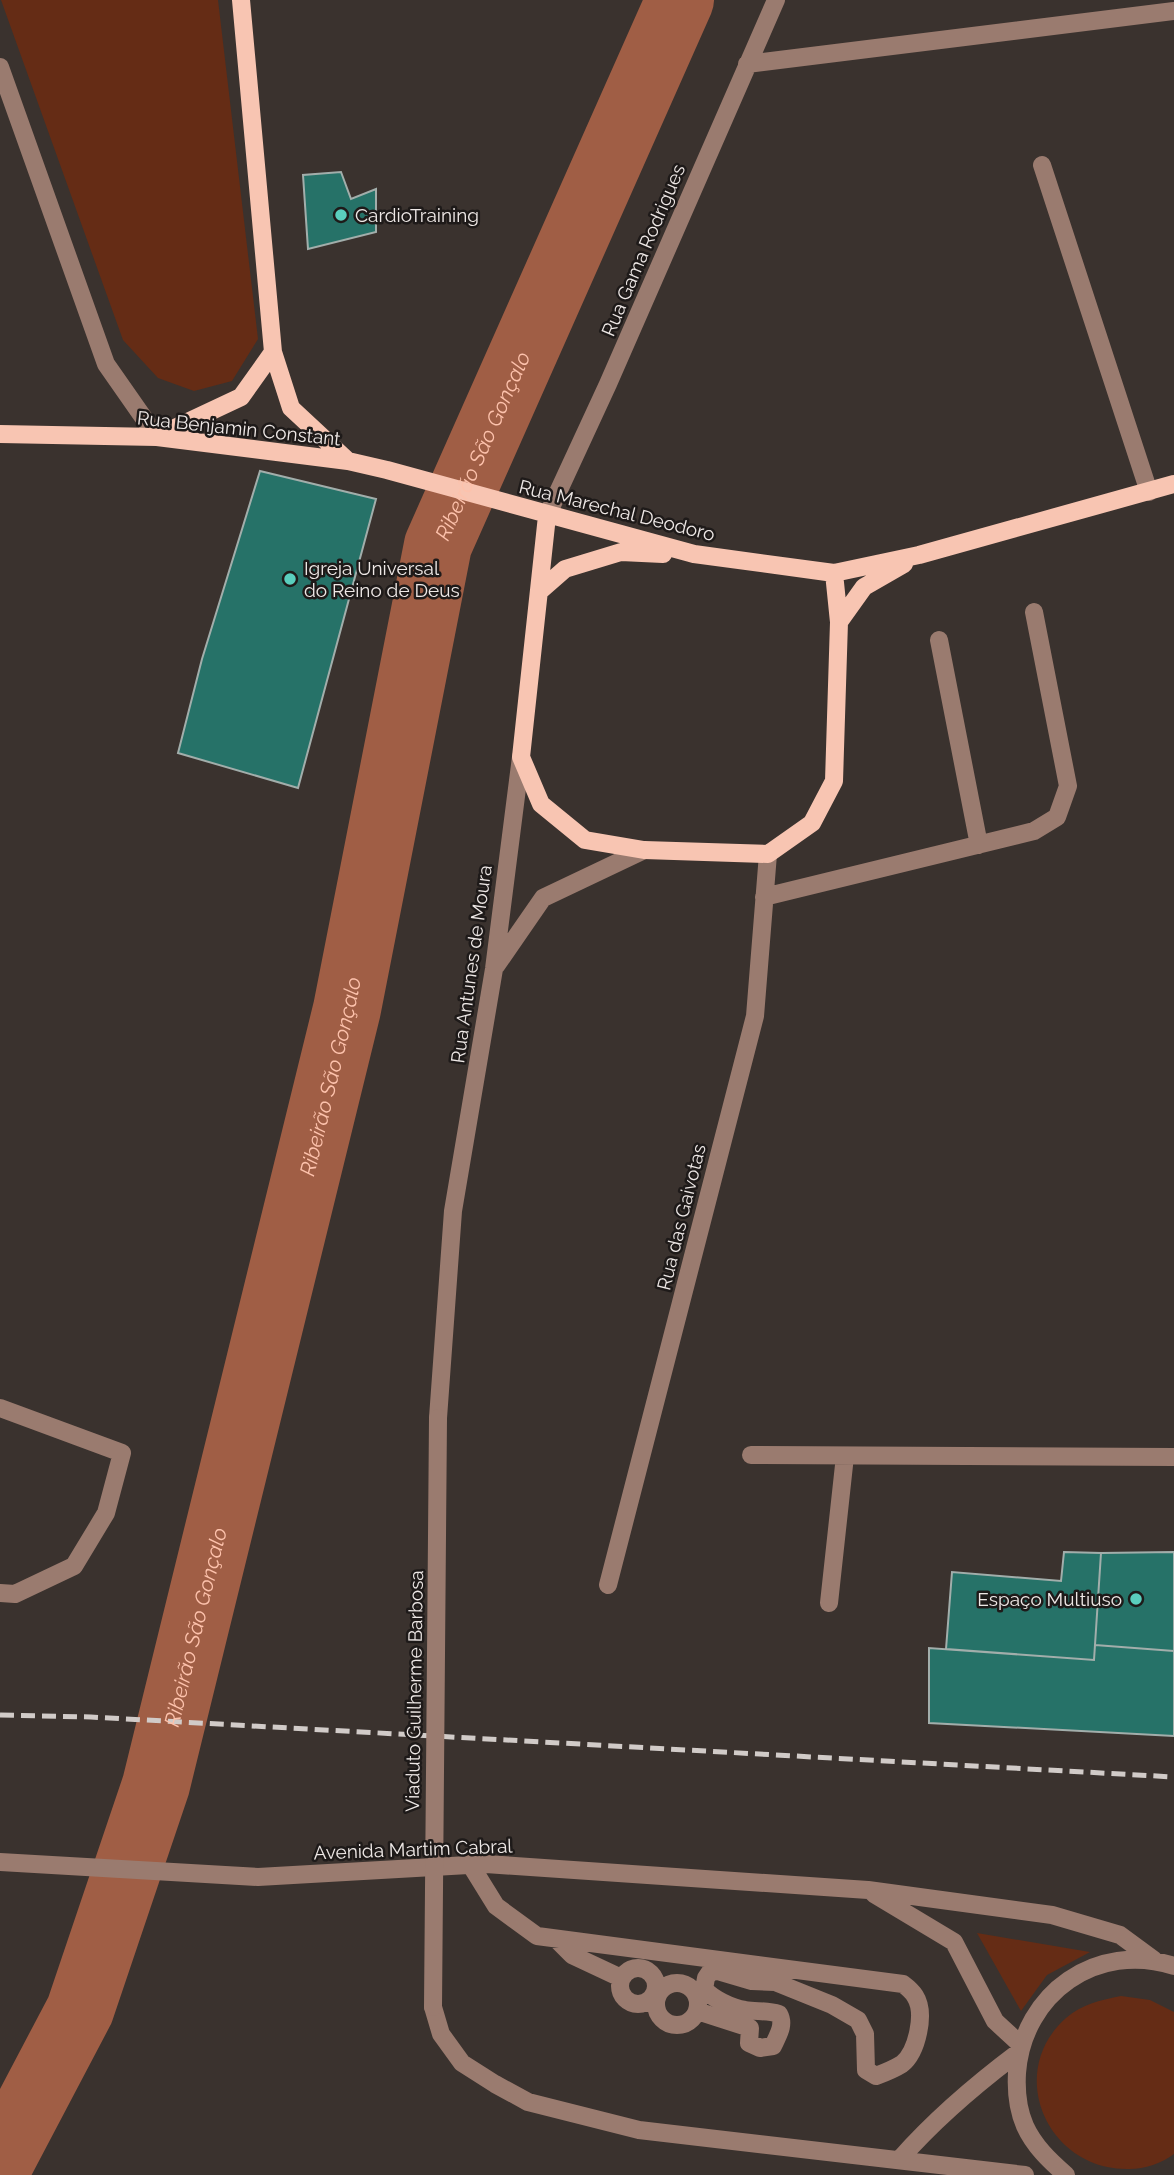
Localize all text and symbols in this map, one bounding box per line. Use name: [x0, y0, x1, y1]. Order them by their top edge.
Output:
street label: Rua Gama Rodrigues: [597, 161, 689, 339]
place label: CardioTraining: [355, 204, 479, 226]
marker: CardioTraining: [333, 207, 349, 223]
water label: Ribeirão São Gonçalo: [429, 347, 535, 544]
street label: Rua Benjamin Constant: [136, 406, 342, 450]
street label: Rua Marechal Deodoro: [517, 475, 717, 545]
place label: Igreja Universal do Reino de Deus: [304, 557, 460, 601]
marker: Igreja Universal do Reino de Deus: [282, 571, 298, 587]
street label: Rua Antunes de Moura: [446, 864, 496, 1064]
water label: Ribeirão São Gonçalo: [294, 975, 366, 1178]
street label: Rua das Gaivotas: [652, 1142, 710, 1292]
water label: Ribeirão São Gonçalo: [158, 1525, 231, 1729]
street label: Viaduto Guilherme Barbosa: [401, 1570, 427, 1812]
place label: Espaço Multiuso: [977, 1588, 1122, 1610]
marker: Espaço Multiuso: [1128, 1591, 1144, 1607]
street label: Avenida Martim Cabral: [313, 1835, 514, 1863]

